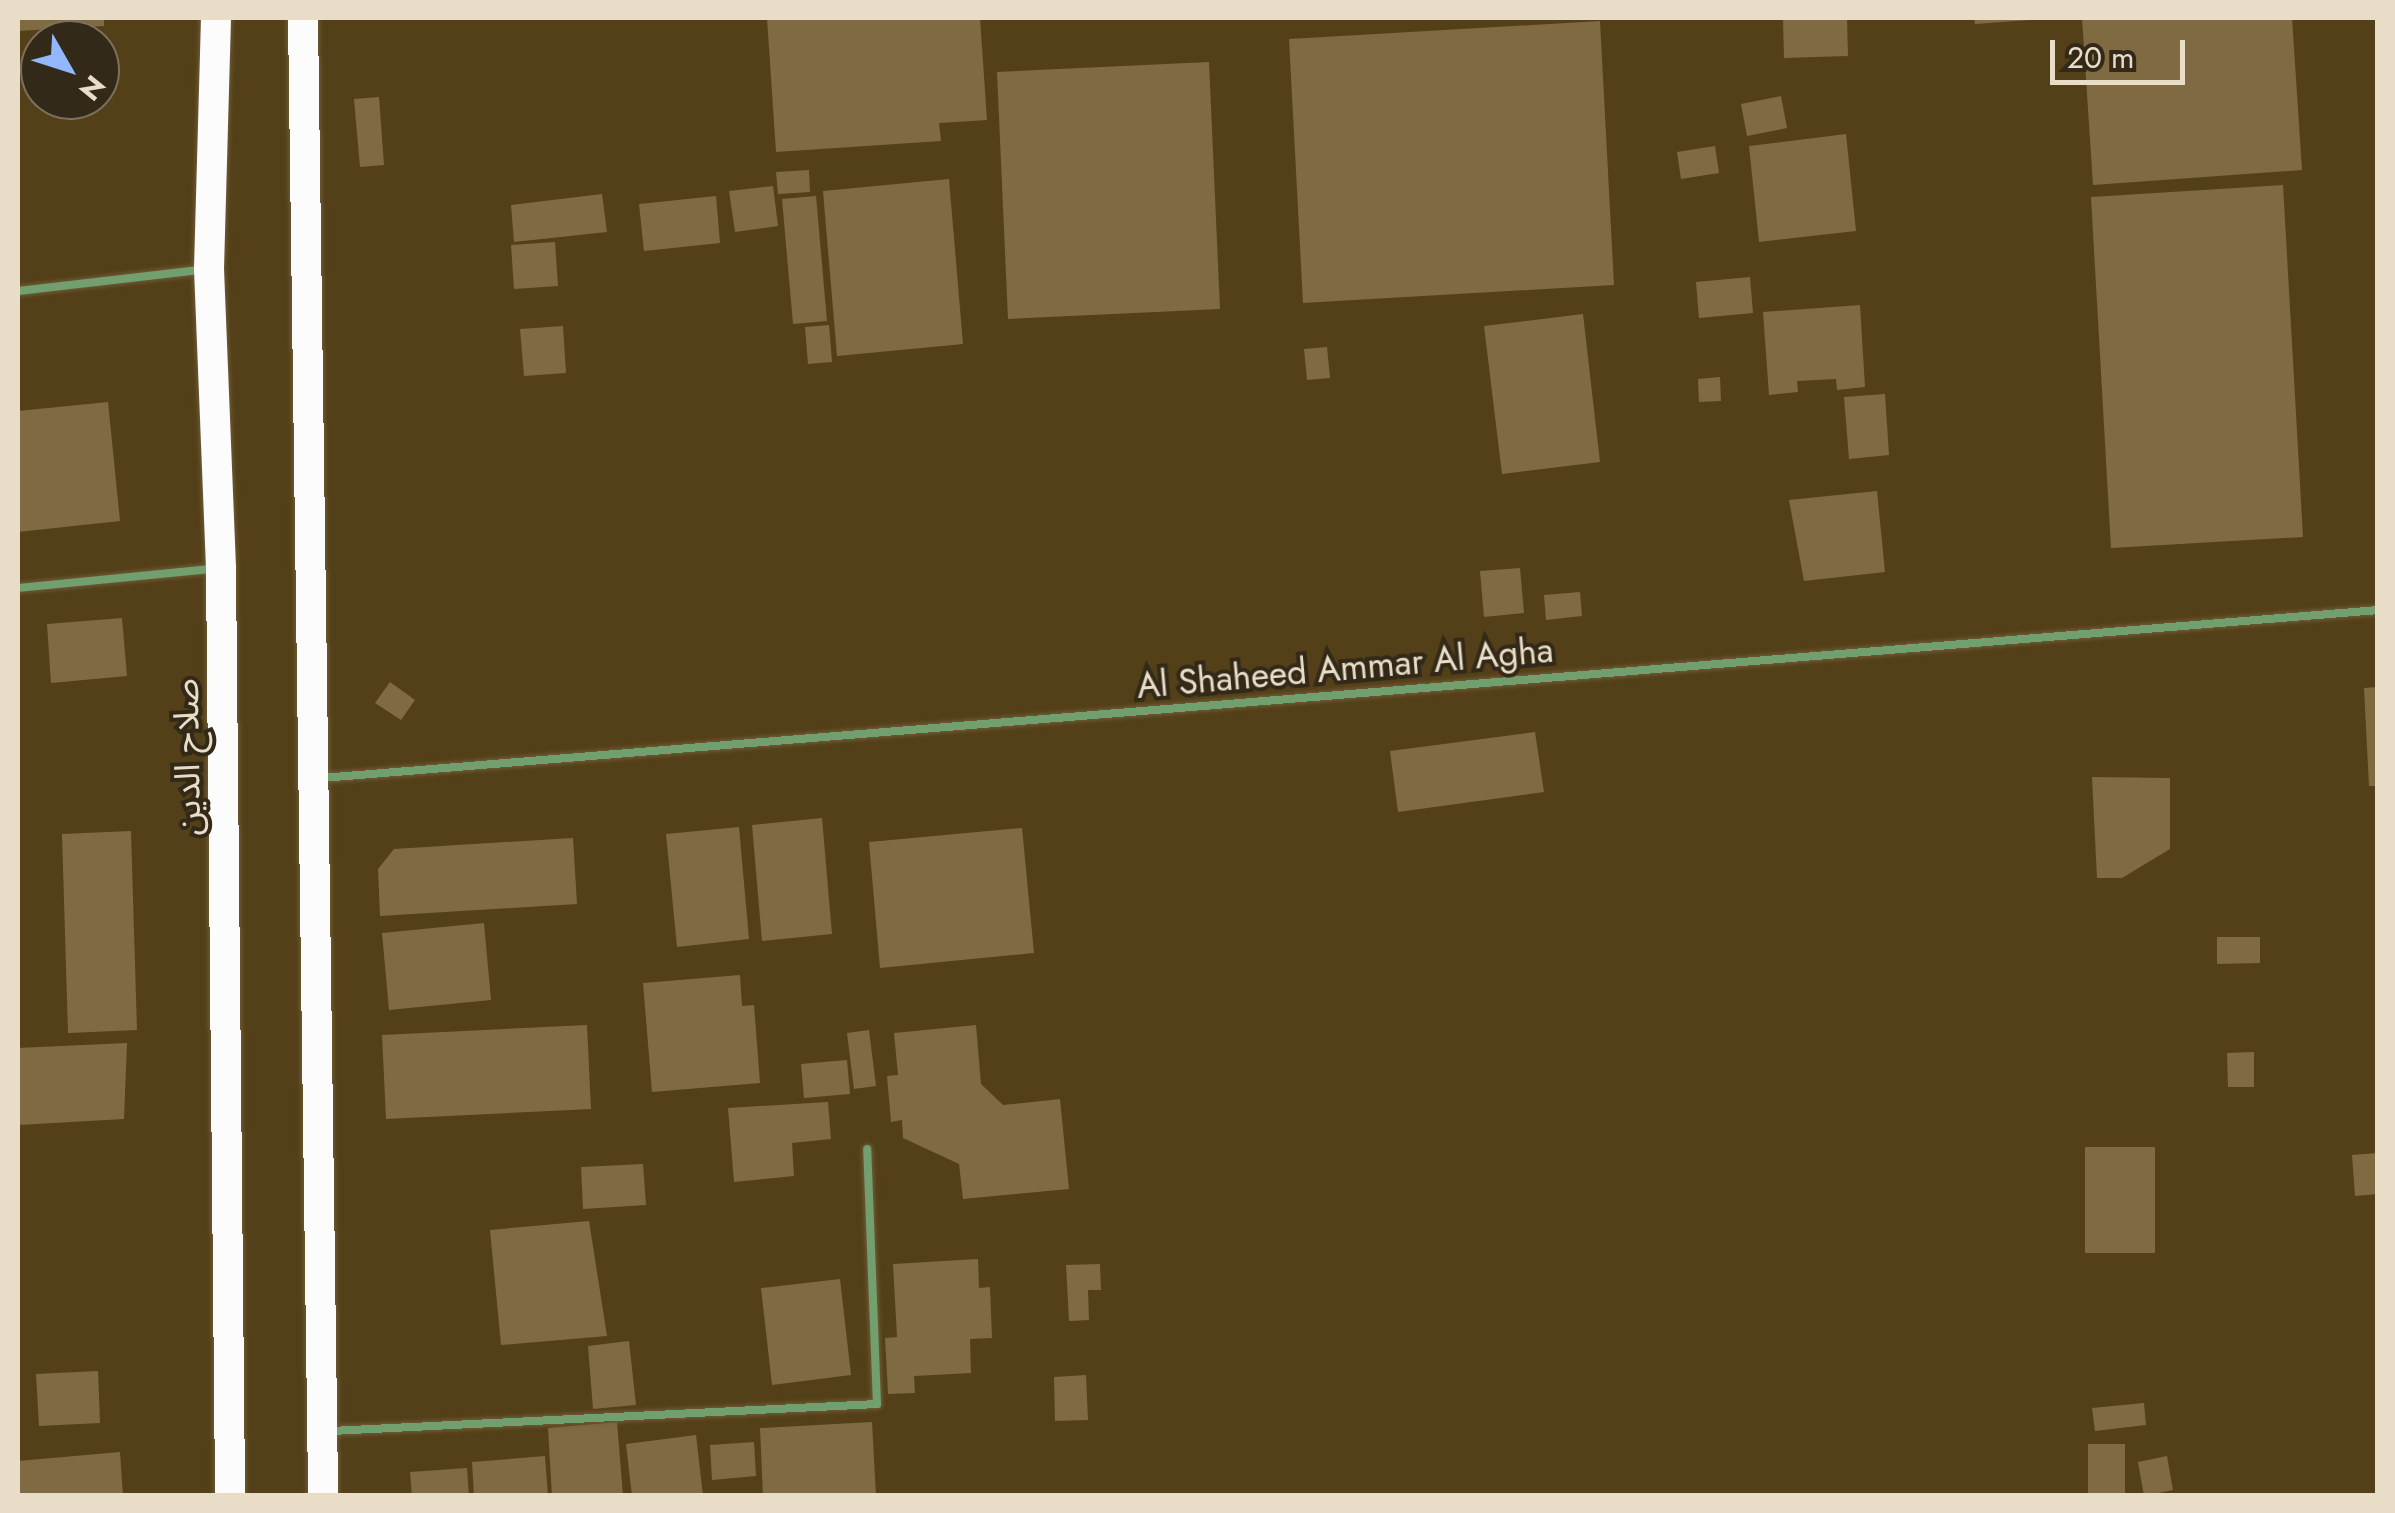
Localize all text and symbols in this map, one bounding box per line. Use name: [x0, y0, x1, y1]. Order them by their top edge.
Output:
north arrow: [20, 20, 120, 120]
scale bar: [2055, 20, 2190, 82]
text: 20 m: [2067, 36, 2134, 79]
text: N: [69, 66, 115, 109]
street label: Al Shaheed Ammar Al Agha: [1135, 629, 1555, 707]
street label: صلاح الدين: [165, 678, 209, 836]

